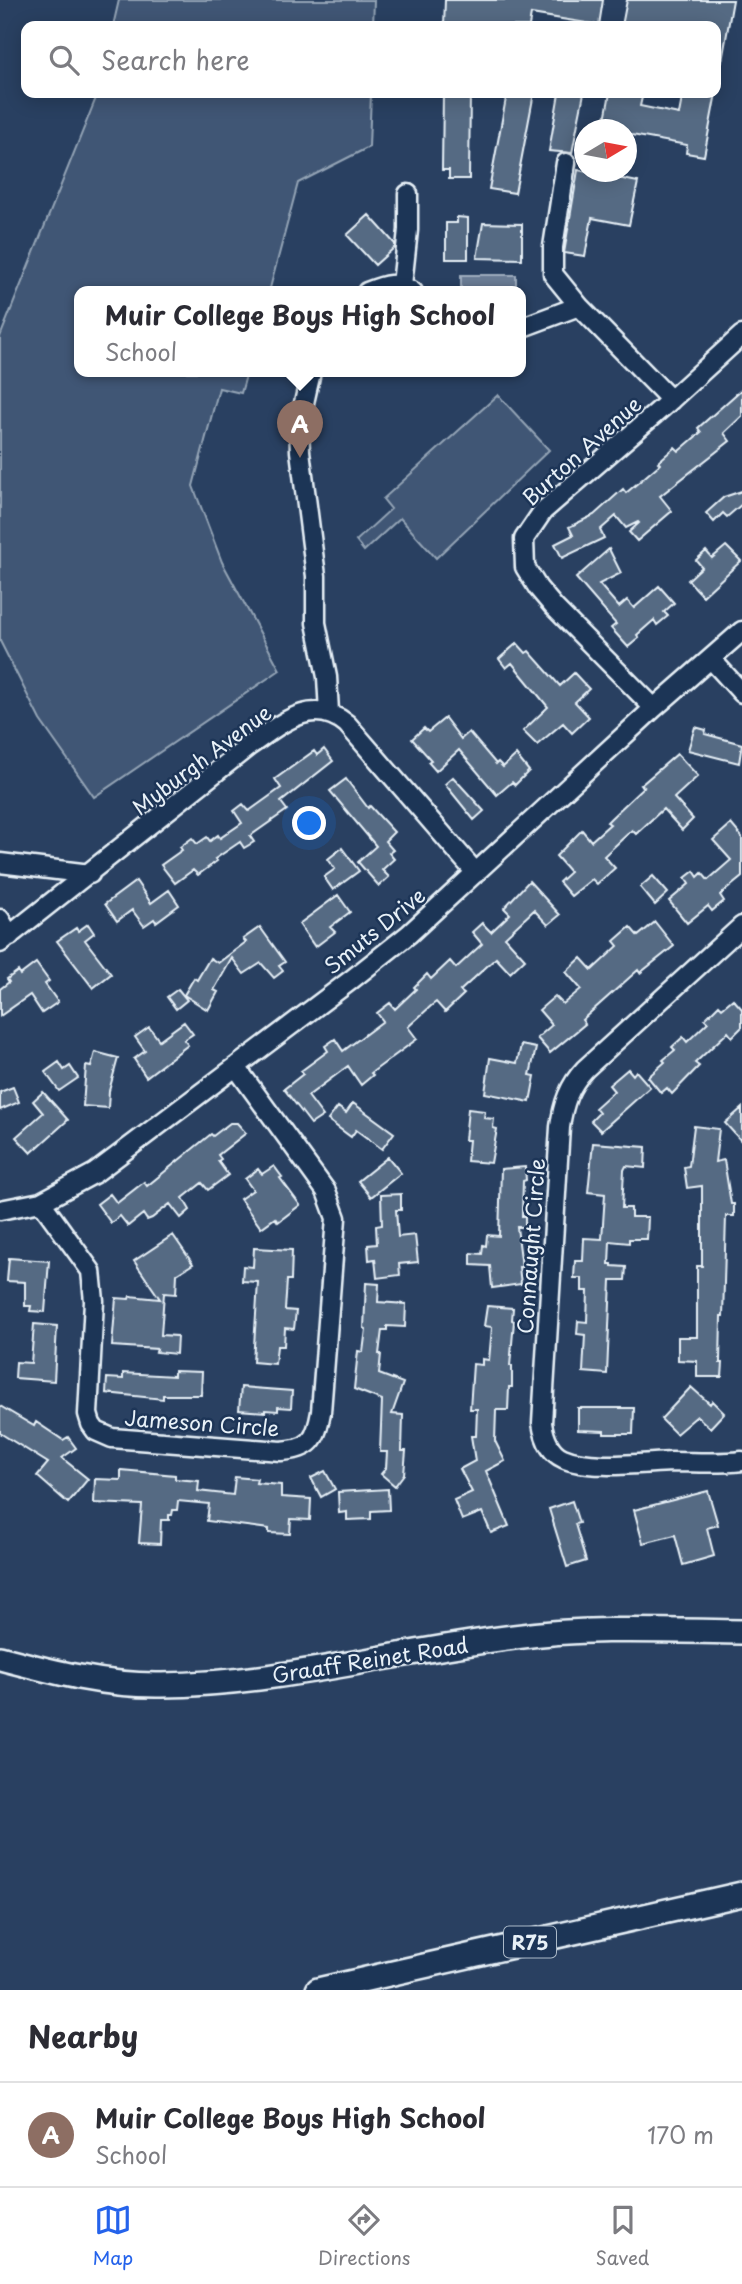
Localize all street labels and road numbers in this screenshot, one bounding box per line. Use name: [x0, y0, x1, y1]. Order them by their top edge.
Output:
street label: Burton Avenue: [514, 388, 648, 512]
street label: Myburgh Avenue: [125, 696, 277, 822]
street label: Smuts Drive: [316, 879, 432, 981]
street label: Connaught Circle: [508, 1157, 552, 1335]
street label: Jameson Circle: [123, 1401, 281, 1443]
street label: Graaff Reinet Road: [270, 1628, 470, 1690]
road number: R75: [504, 1926, 556, 1958]

